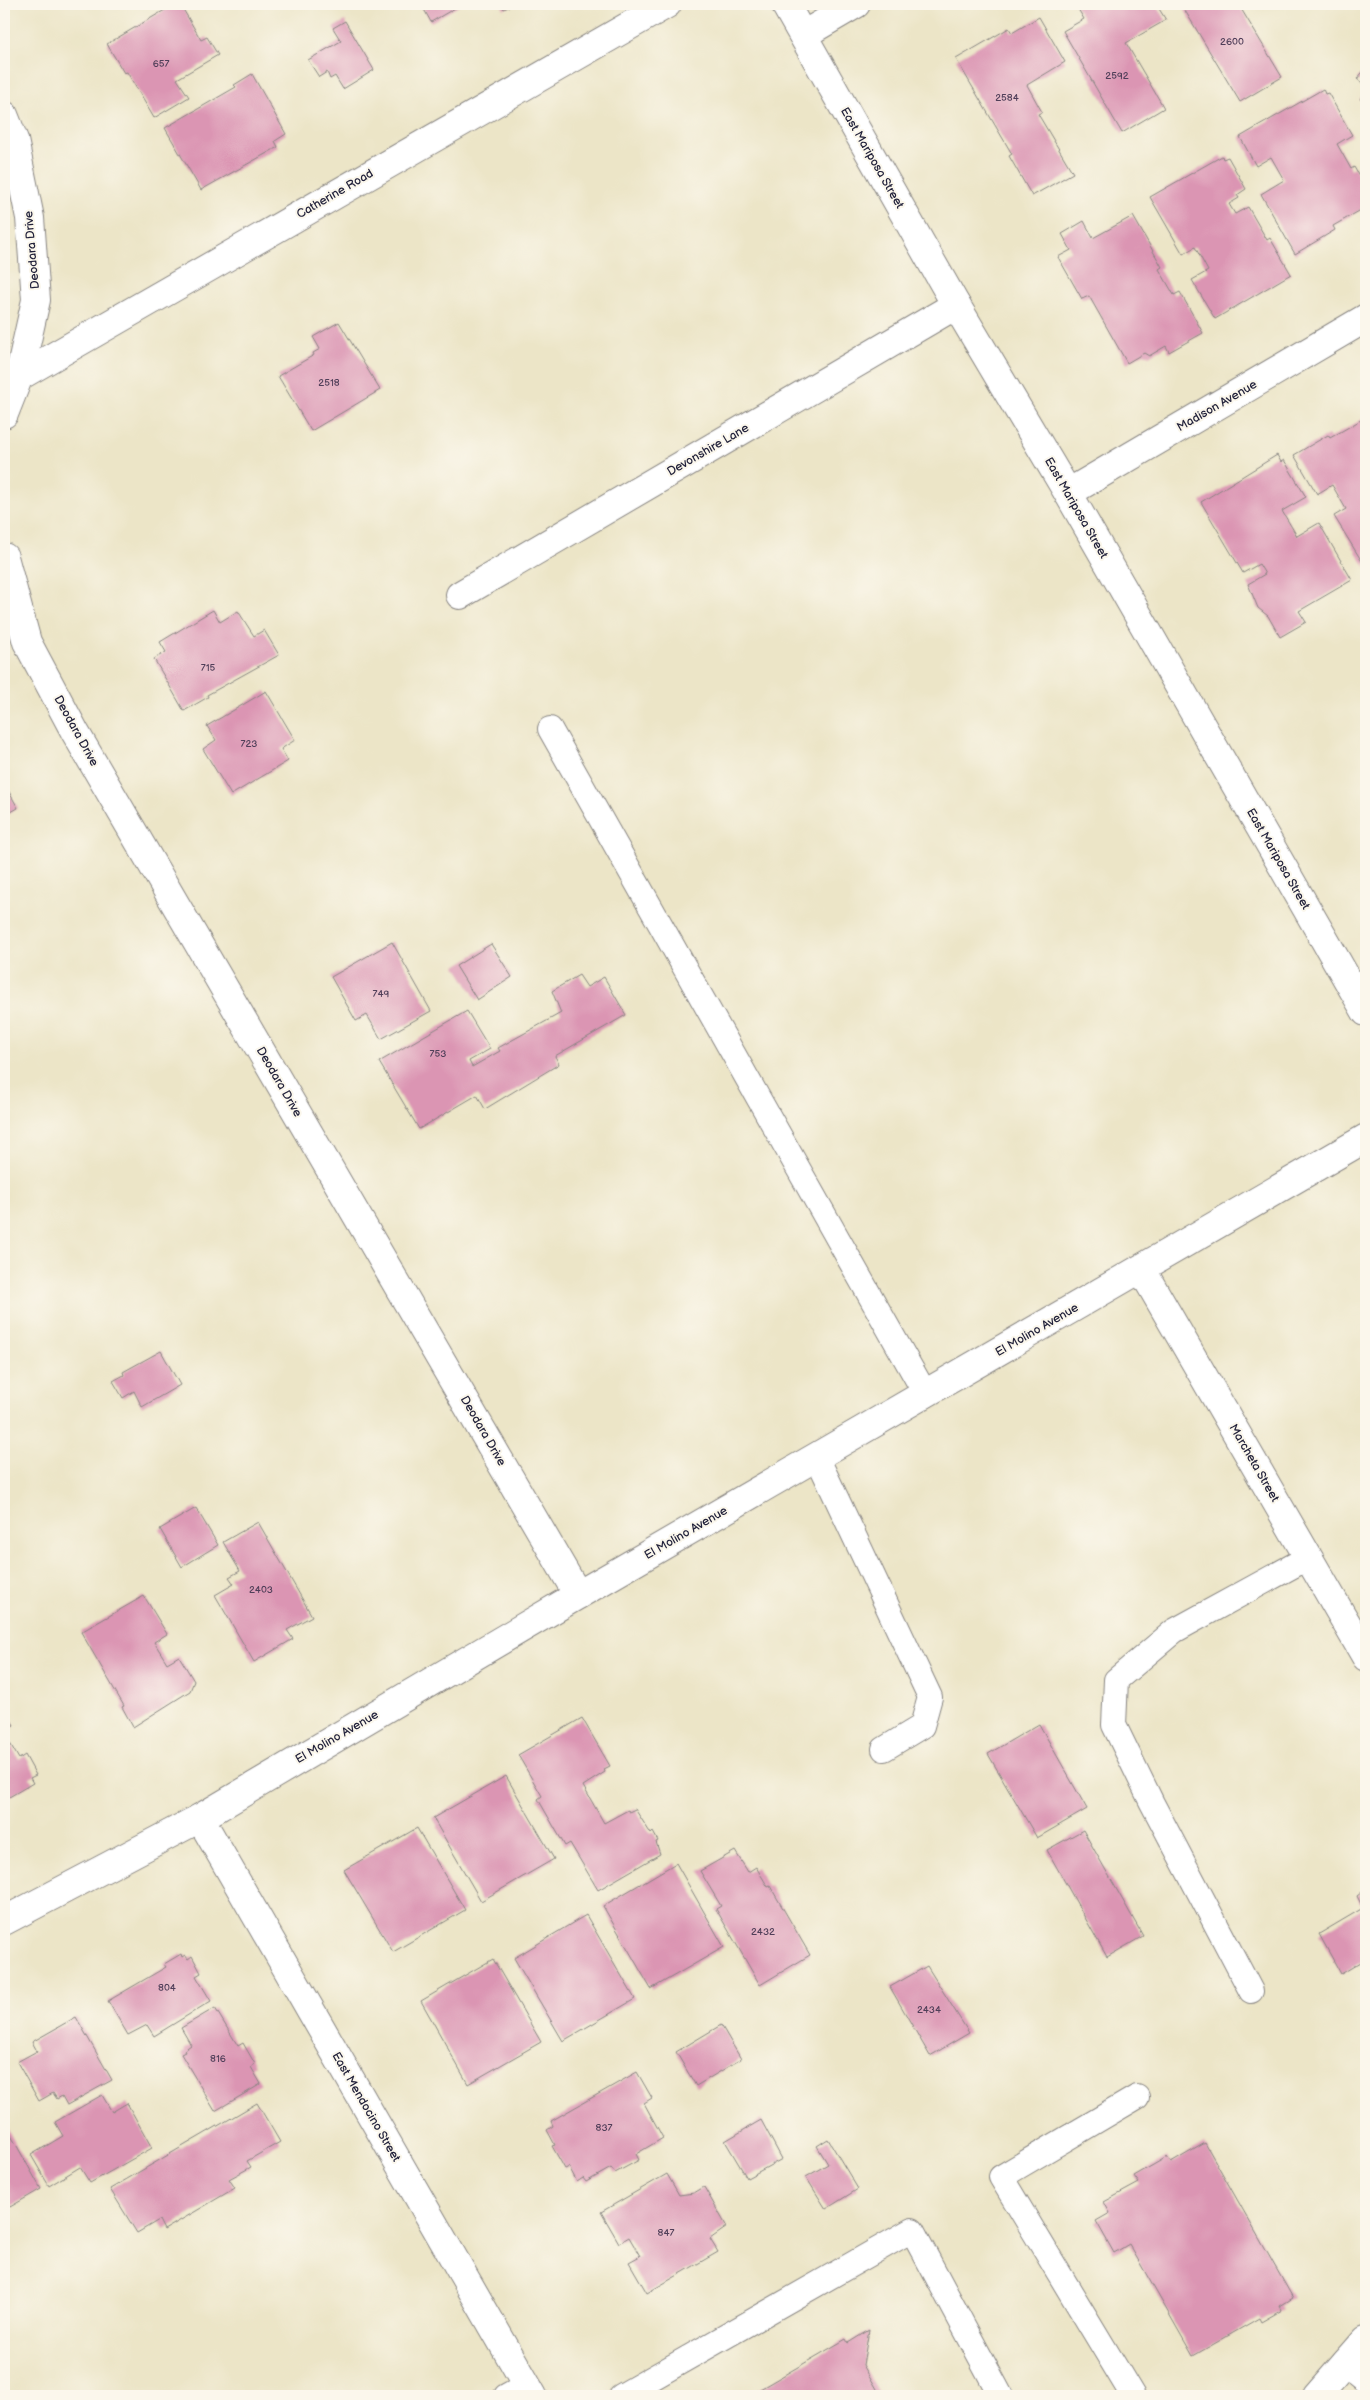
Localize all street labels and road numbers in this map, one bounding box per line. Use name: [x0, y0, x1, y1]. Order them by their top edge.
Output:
street label: East Mariposa Street: [837, 105, 907, 212]
street label: Catherine Road: [294, 166, 376, 222]
street label: Deodara Drive: [21, 210, 43, 290]
street label: Madison Avenue: [1174, 377, 1260, 435]
street label: Devonshire Lane: [664, 421, 752, 479]
street label: East Mariposa Street: [1041, 455, 1111, 562]
street label: Deodara Drive: [50, 693, 102, 769]
street label: East Mariposa Street: [1243, 806, 1313, 913]
street label: Deodara Drive: [253, 1044, 305, 1120]
street label: El Molino Avenue: [993, 1300, 1081, 1360]
street label: Deodara Drive: [457, 1393, 509, 1469]
street label: Marcheta Street: [1226, 1421, 1283, 1505]
street label: El Molino Avenue: [642, 1503, 730, 1563]
street label: El Molino Avenue: [293, 1707, 381, 1767]
street label: East Mendocino Street: [328, 2049, 404, 2165]

